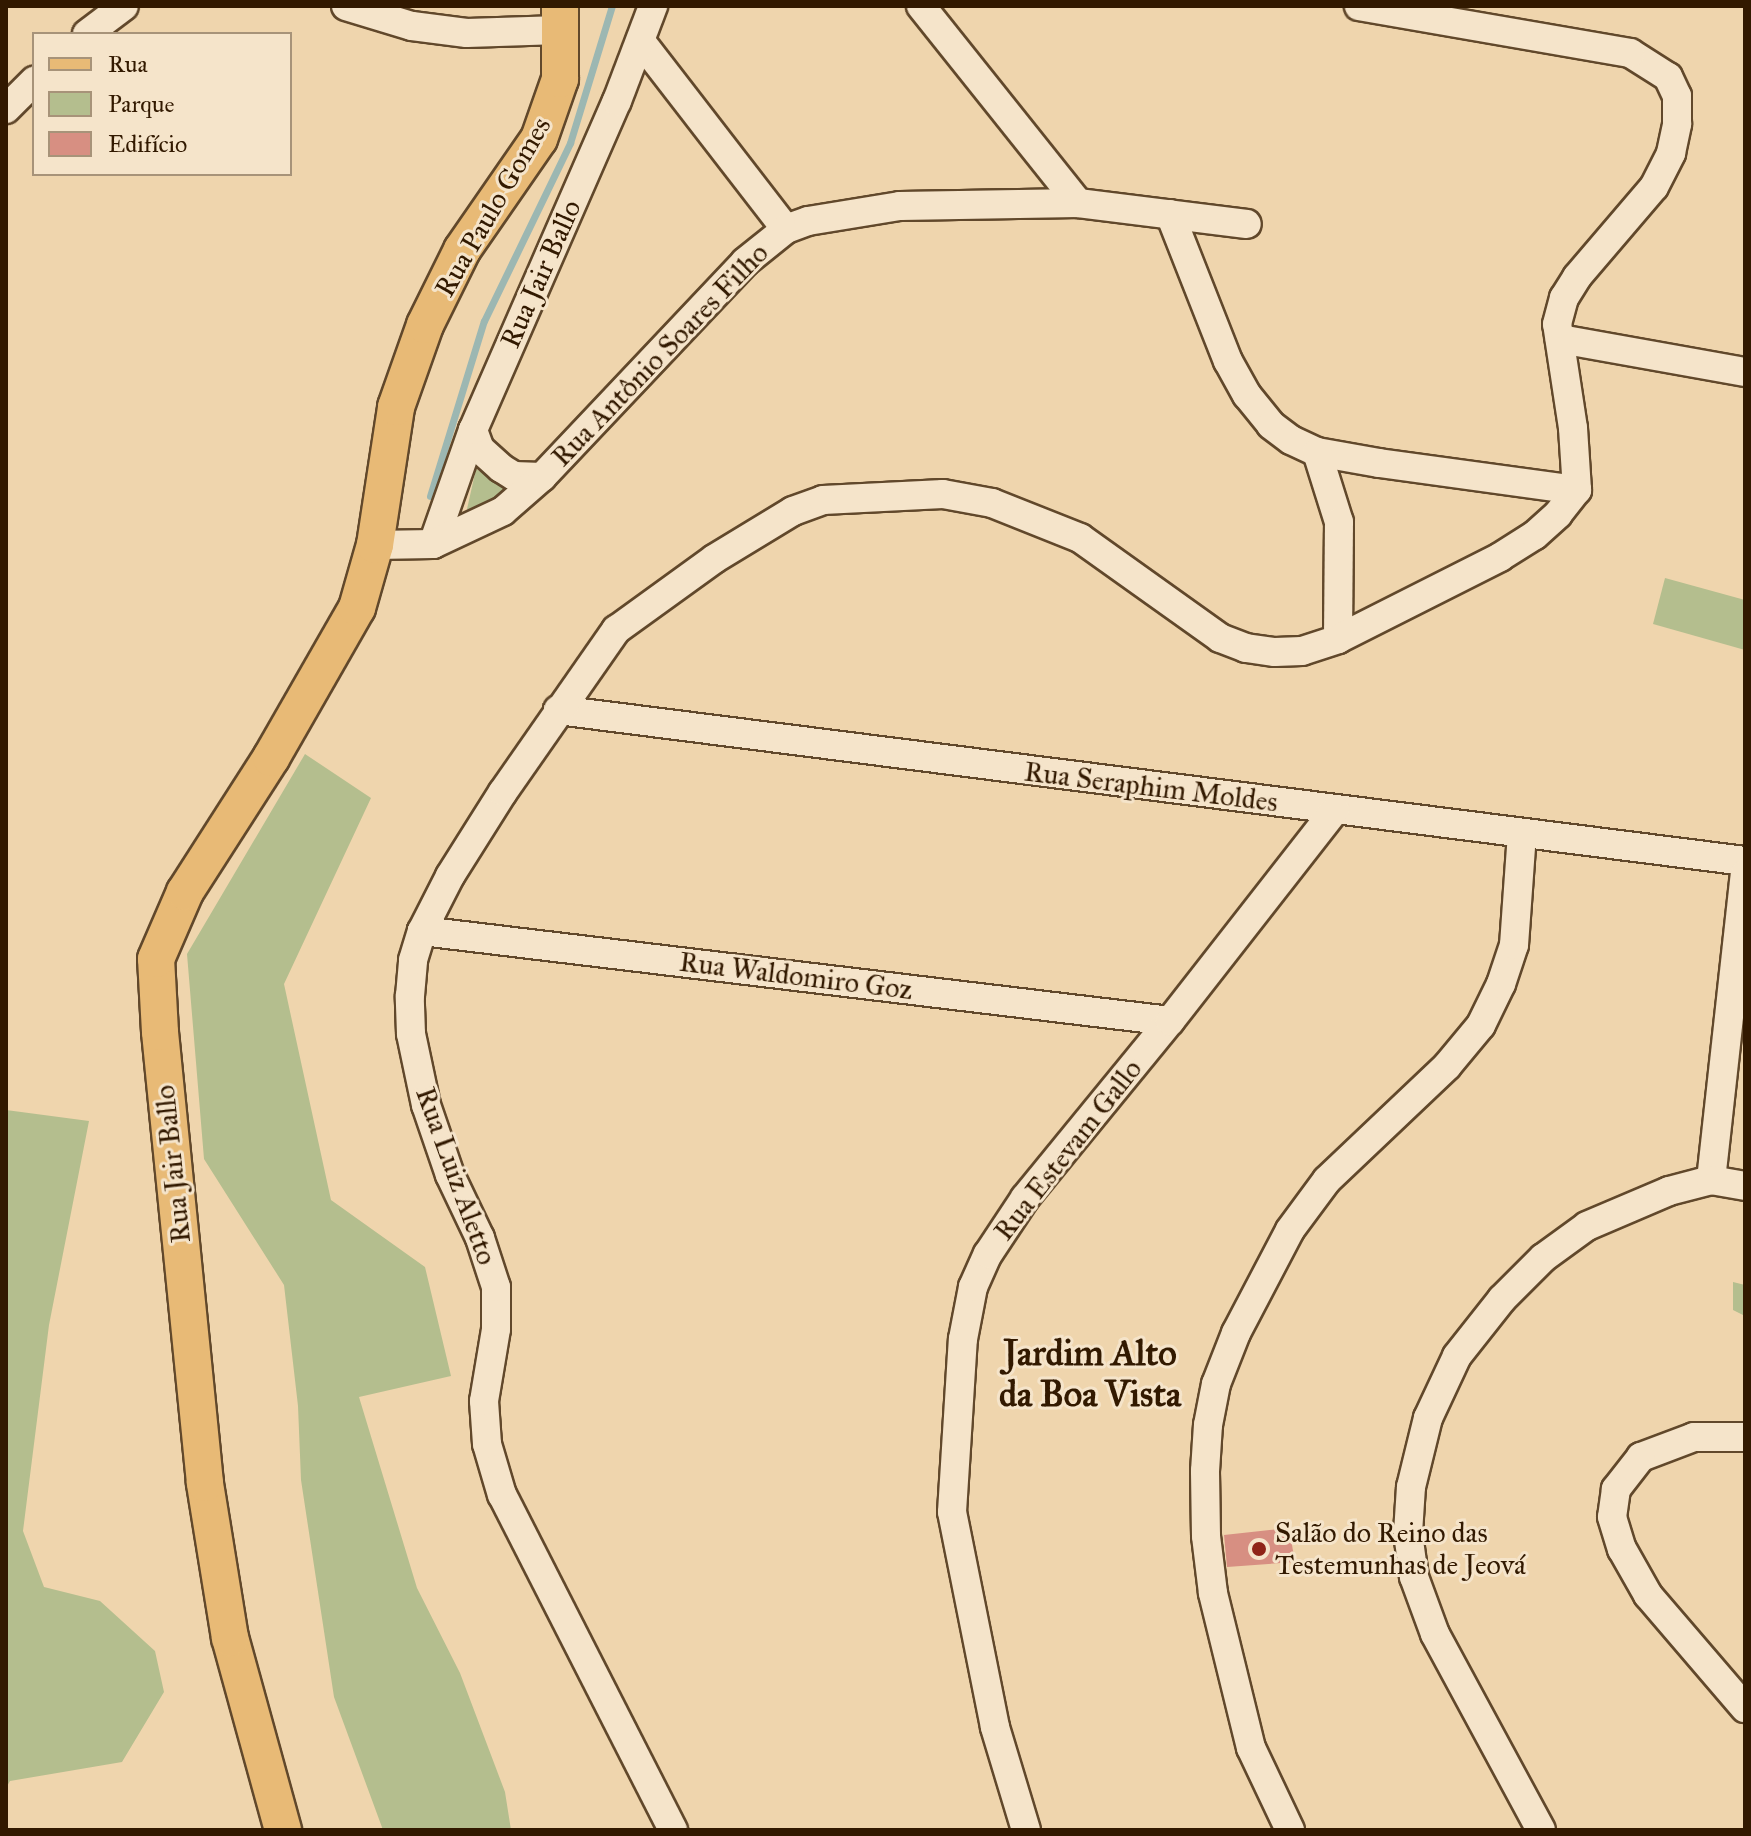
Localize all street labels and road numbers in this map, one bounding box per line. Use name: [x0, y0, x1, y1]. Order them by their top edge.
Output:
street label: Rua Paulo Gomes: [428, 111, 558, 303]
street label: Rua Jair Ballo: [493, 195, 589, 353]
street label: Rua Antônio Soares Filho: [545, 236, 775, 474]
street label: Rua Seraphim Moldes: [1022, 755, 1280, 819]
street label: Rua Waldomiro Goz: [677, 945, 915, 1007]
street label: Rua Estevam Gallo: [987, 1053, 1149, 1247]
street label: Rua Jair Ballo: [148, 1083, 198, 1245]
street label: Rua Luiz Aletto: [408, 1083, 504, 1269]

